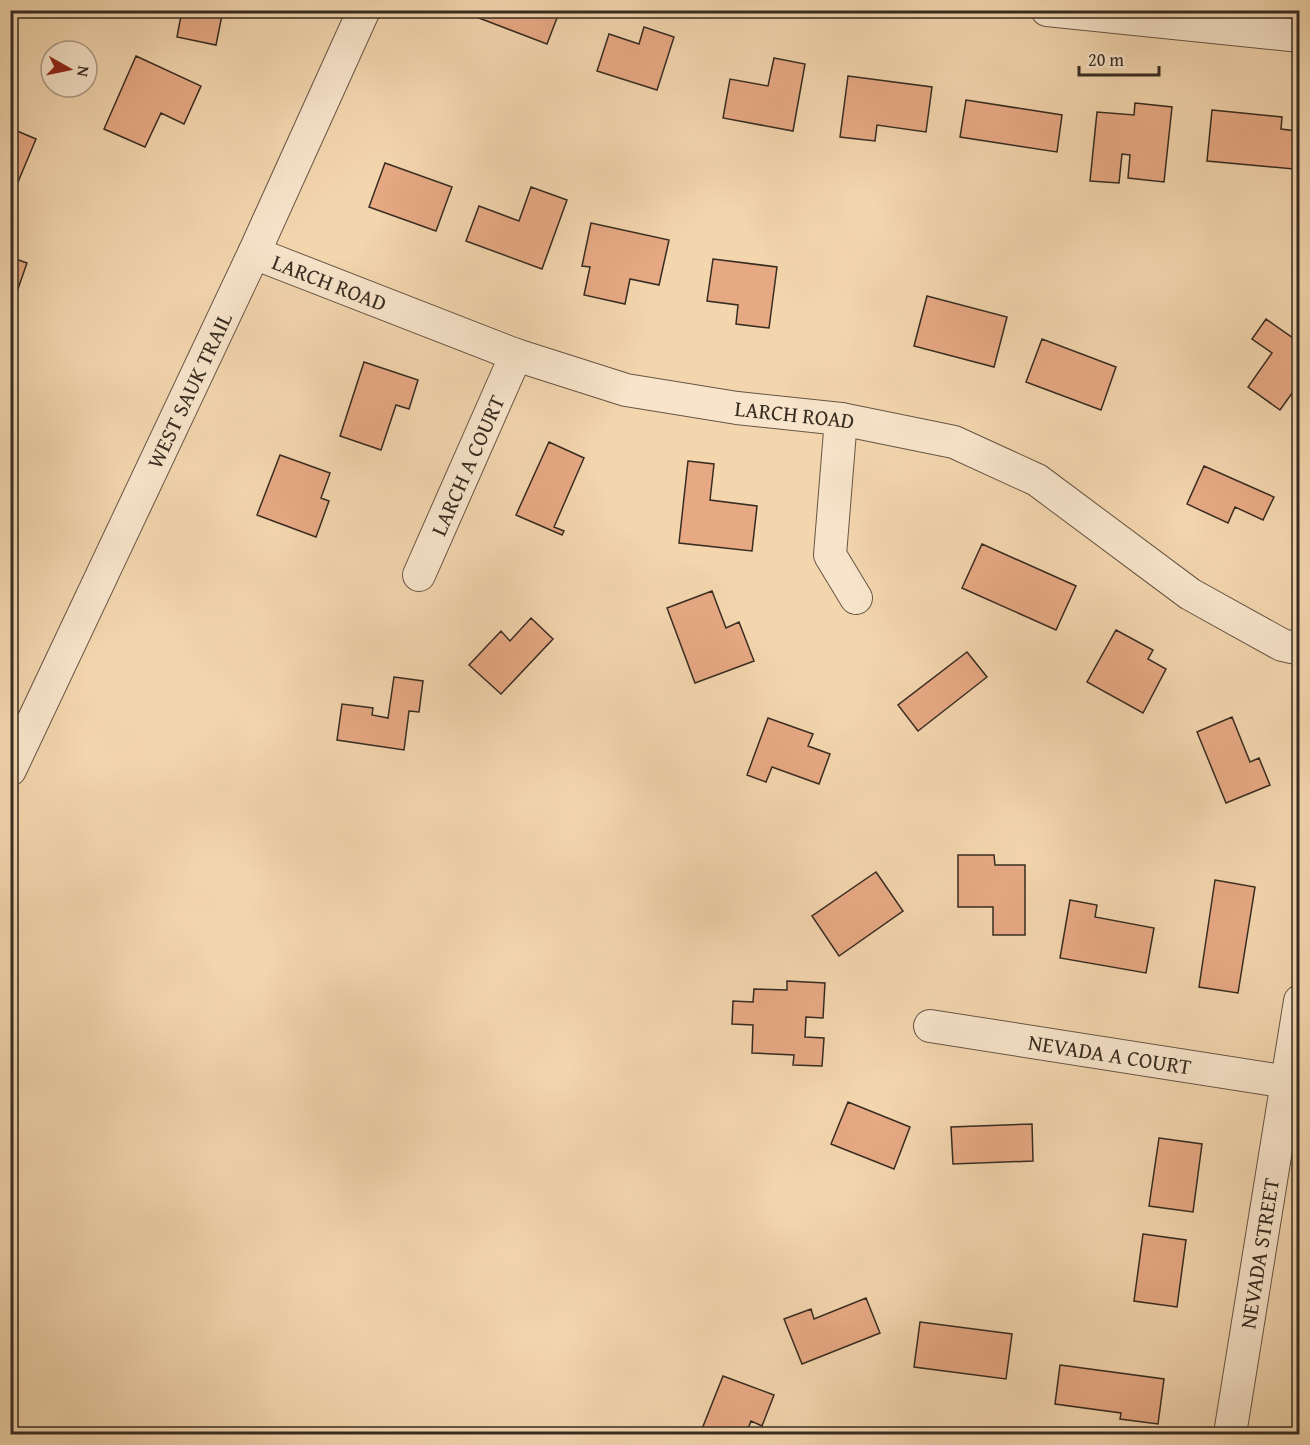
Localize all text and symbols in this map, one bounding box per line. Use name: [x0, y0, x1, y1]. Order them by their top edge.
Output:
north arrow: [39, 39, 99, 99]
scale bar: [1079, 39, 1158, 77]
text: 20 m: [1088, 46, 1124, 73]
text: N: [71, 64, 97, 79]
street label: LARCH ROAD: [268, 246, 391, 319]
street label: WEST SAUK TRAIL: [139, 307, 240, 474]
street label: LARCH A COURT: [422, 390, 512, 541]
street label: LARCH ROAD: [733, 392, 857, 437]
street label: NEVADA A COURT: [1026, 1026, 1194, 1083]
street label: NEVADA STREET: [1231, 1176, 1287, 1331]

